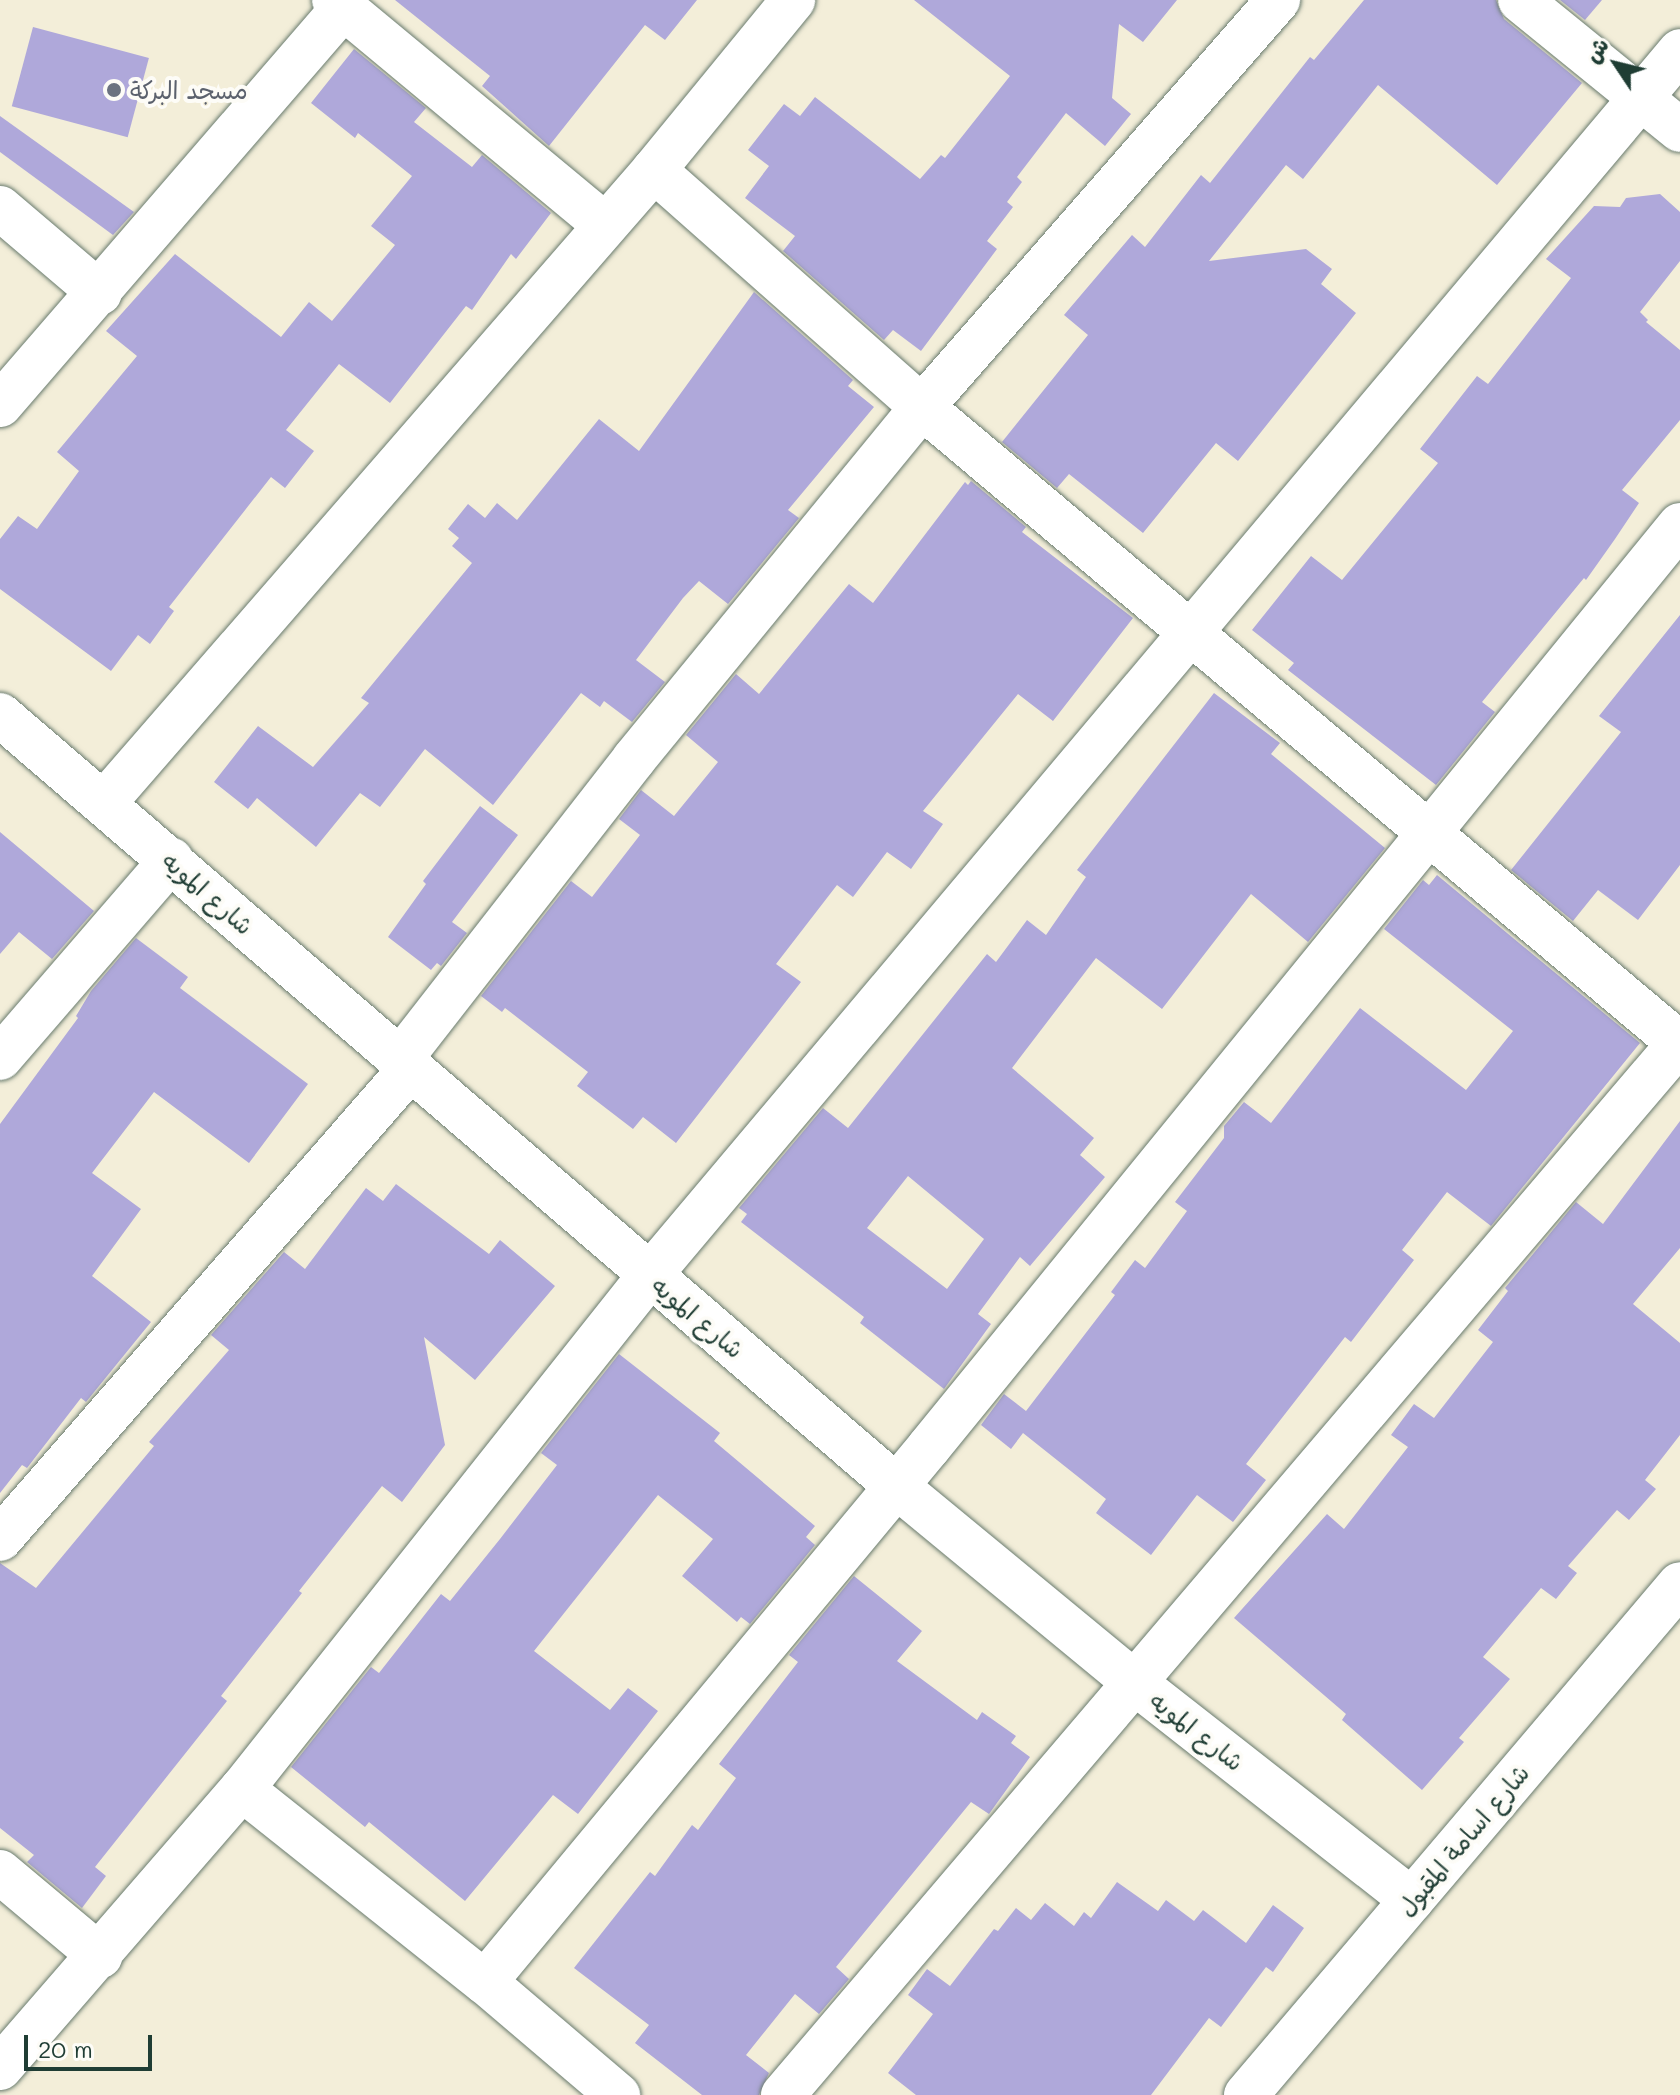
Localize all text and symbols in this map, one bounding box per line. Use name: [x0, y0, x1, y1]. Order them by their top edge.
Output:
north arrow: [1576, 24, 1656, 104]
text: ش: [1577, 32, 1615, 68]
place label: مسجد البركة: [130, 76, 248, 104]
marker: مسجد البركة: [105, 81, 123, 99]
street label: شارع المويه: [157, 846, 259, 940]
street label: شارع المويه: [646, 1270, 750, 1364]
street label: شارع المويه: [1144, 1686, 1250, 1776]
street label: شارع اسامة المقبول: [1391, 1758, 1535, 1922]
scale bar: [28, 2019, 156, 2069]
text: 20 m: [38, 2033, 93, 2064]

